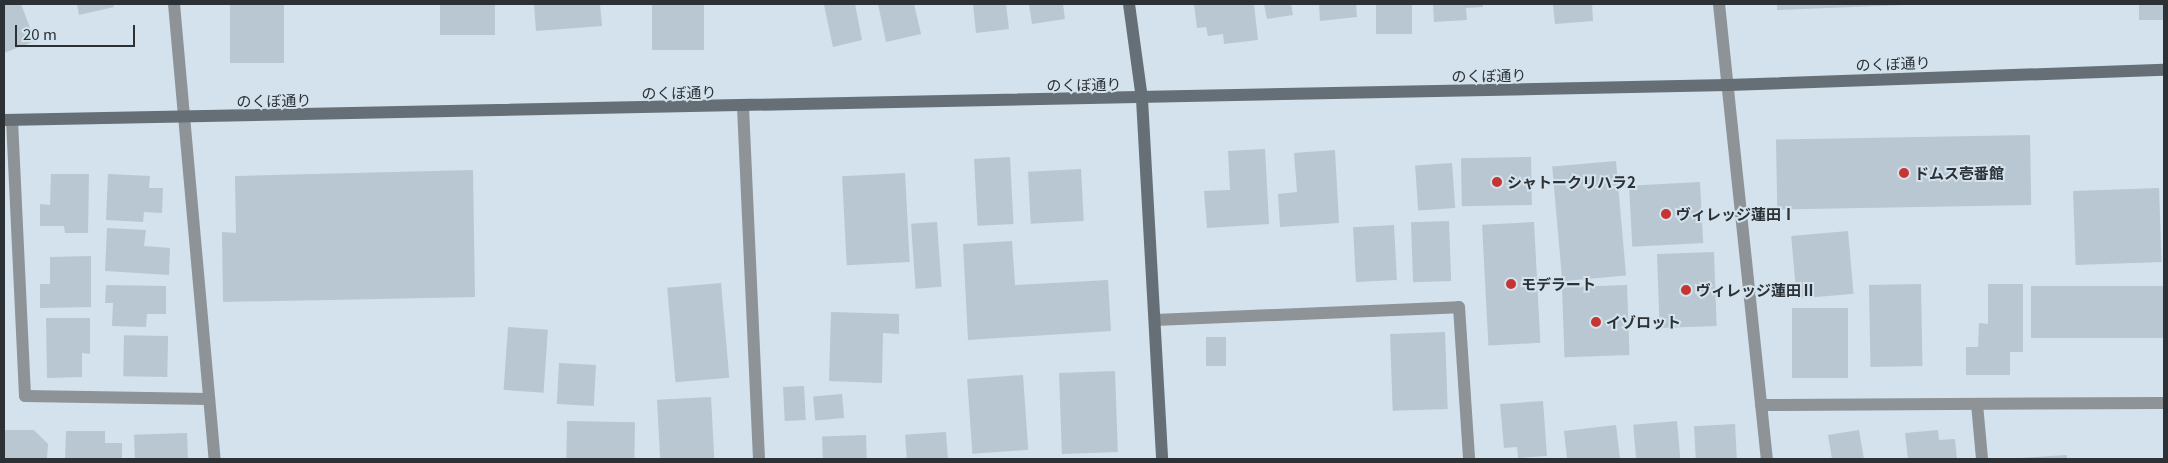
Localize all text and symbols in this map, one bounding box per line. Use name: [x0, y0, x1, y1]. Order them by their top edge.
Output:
scale bar: [18, 15, 138, 47]
text: 20 m: [23, 23, 57, 44]
street label: のくぼ通り: [1855, 53, 1931, 73]
street label: のくぼ通り: [1451, 65, 1527, 85]
street label: のくぼ通り: [1046, 74, 1122, 94]
street label: のくぼ通り: [641, 82, 717, 102]
street label: のくぼ通り: [236, 90, 312, 110]
place label: ドムス壱番館: [1914, 164, 2004, 182]
marker: ドムス壱番館: [1898, 167, 1910, 179]
place label: シャトークリハラ2: [1507, 173, 1636, 191]
marker: シャトークリハラ2: [1491, 176, 1503, 188]
place label: ヴィレッジ蓮田Ⅰ: [1676, 205, 1796, 223]
marker: ヴィレッジ蓮田Ⅰ: [1660, 208, 1672, 220]
place label: モデラート: [1521, 275, 1596, 293]
marker: モデラート: [1505, 278, 1517, 290]
place label: ヴィレッジ蓮田Ⅱ: [1696, 281, 1816, 299]
marker: ヴィレッジ蓮田Ⅱ: [1680, 284, 1692, 296]
place label: イゾロット: [1606, 313, 1681, 331]
marker: イゾロット: [1590, 316, 1602, 328]

